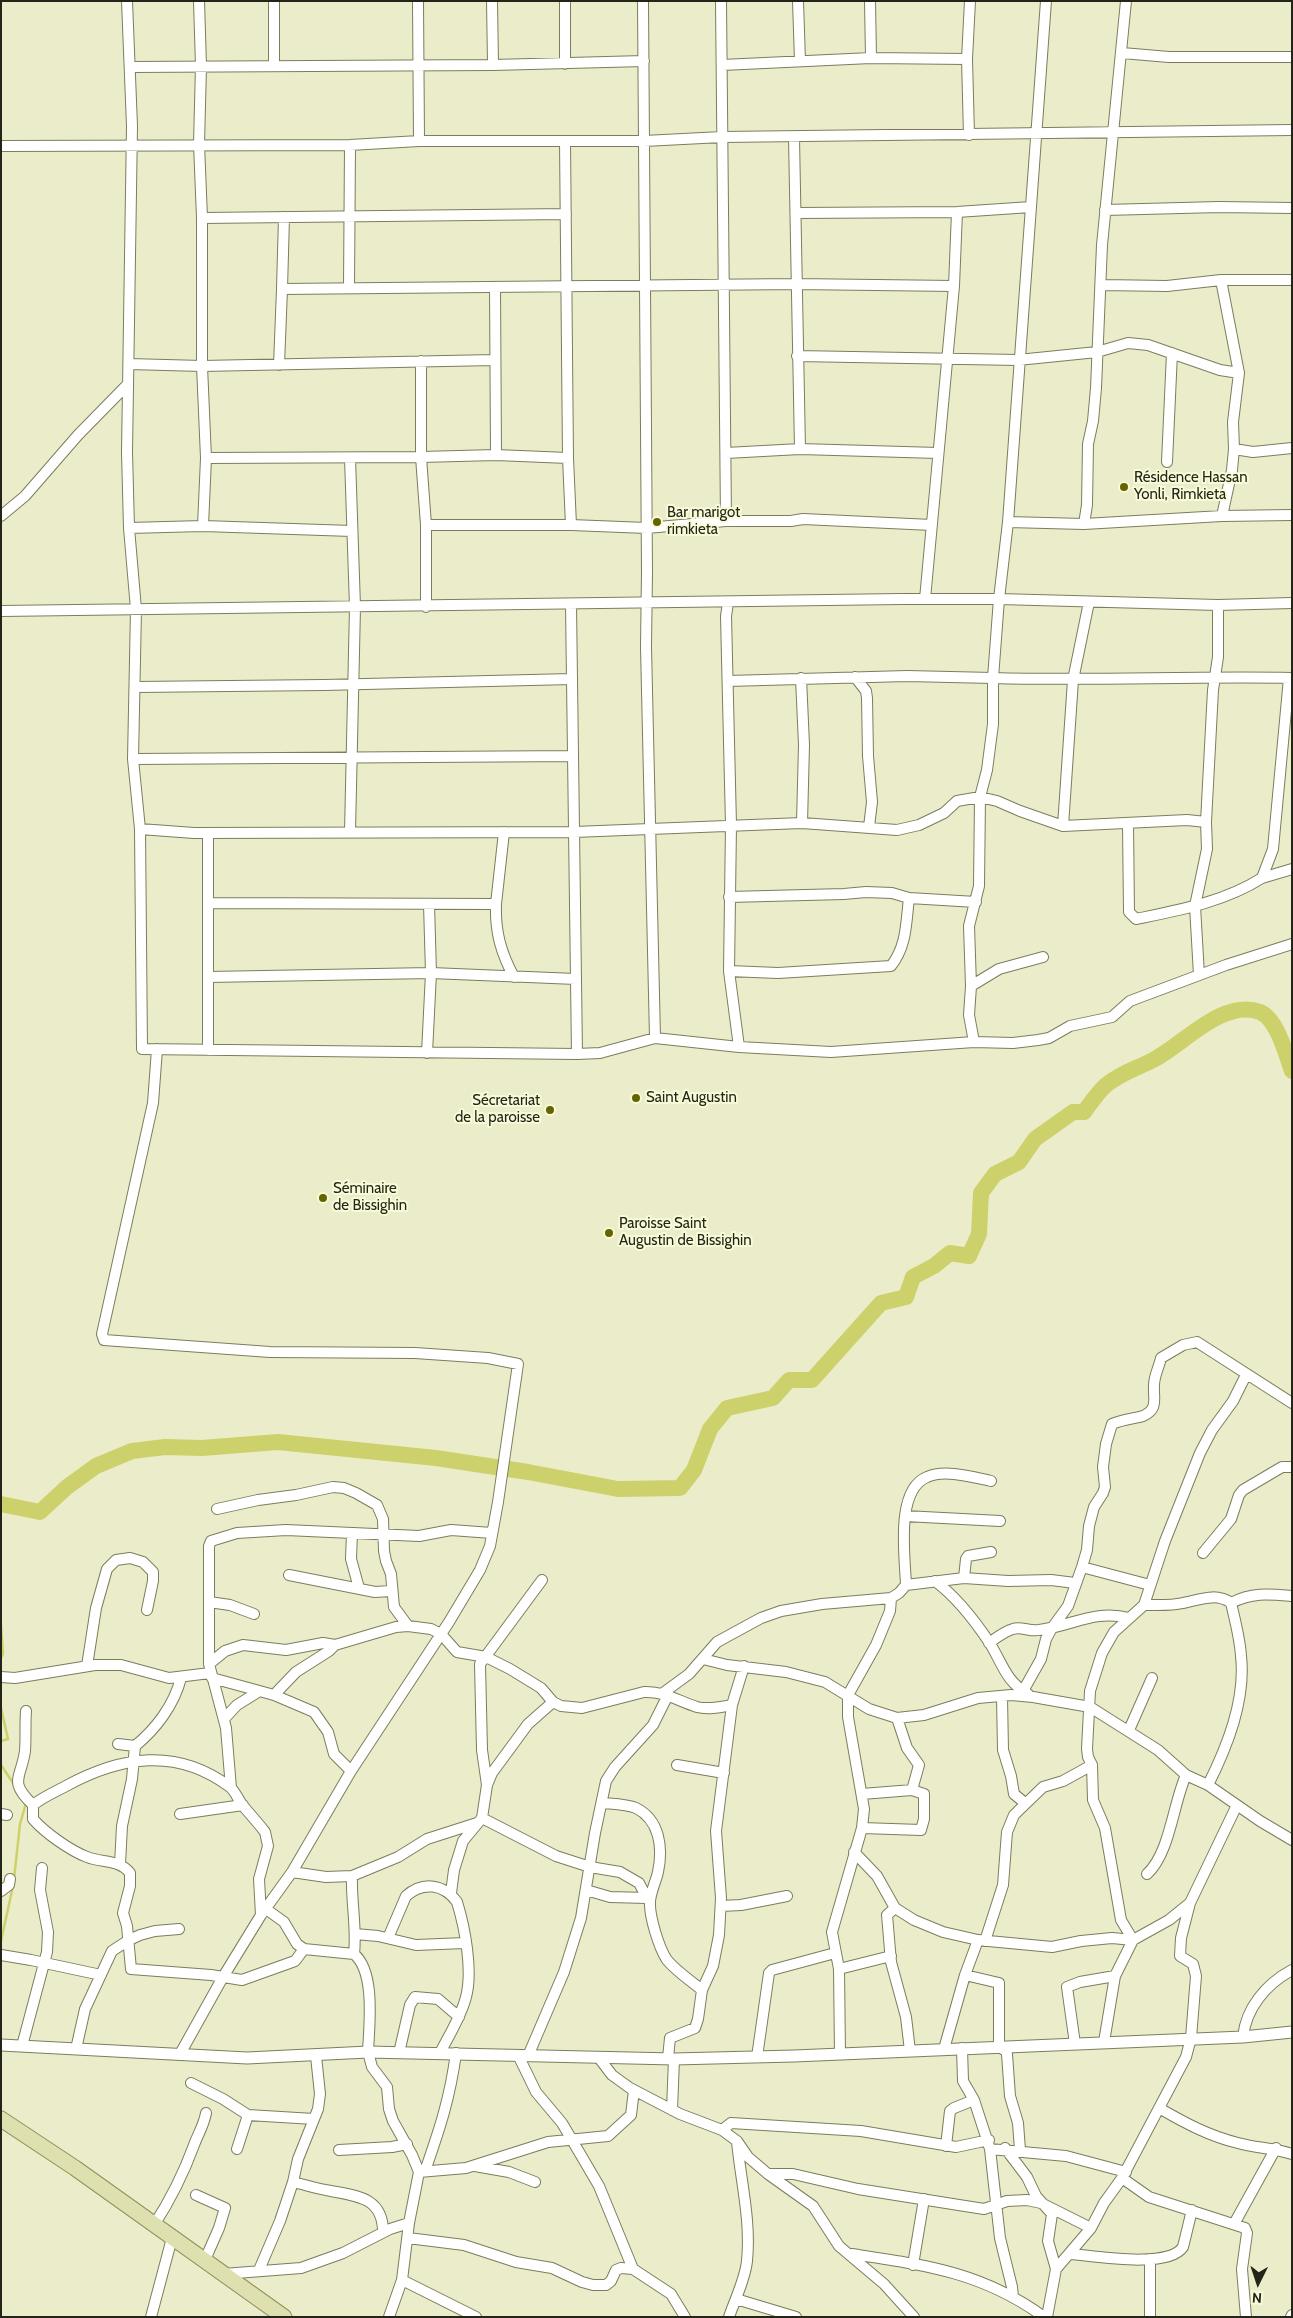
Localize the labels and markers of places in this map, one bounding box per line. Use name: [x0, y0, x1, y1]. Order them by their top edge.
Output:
place label: Résidence Hassan Yonli, Rimkieta: [1134, 469, 1248, 504]
marker: Résidence Hassan Yonli, Rimkieta: [1118, 481, 1130, 493]
place label: Bar marigot rimkieta: [667, 504, 740, 539]
marker: Bar marigot rimkieta: [651, 516, 663, 528]
place label: Saint Augustin: [646, 1089, 737, 1107]
place label: Sécretariat de la paroisse: [455, 1092, 540, 1127]
marker: Saint Augustin: [630, 1092, 642, 1104]
marker: Sécretariat de la paroisse: [544, 1104, 556, 1116]
place label: Séminaire de Bissighin: [333, 1180, 407, 1215]
marker: Séminaire de Bissighin: [317, 1192, 329, 1204]
place label: Paroisse Saint Augustin de Bissighin: [619, 1215, 752, 1250]
marker: Paroisse Saint Augustin de Bissighin: [603, 1227, 615, 1239]

